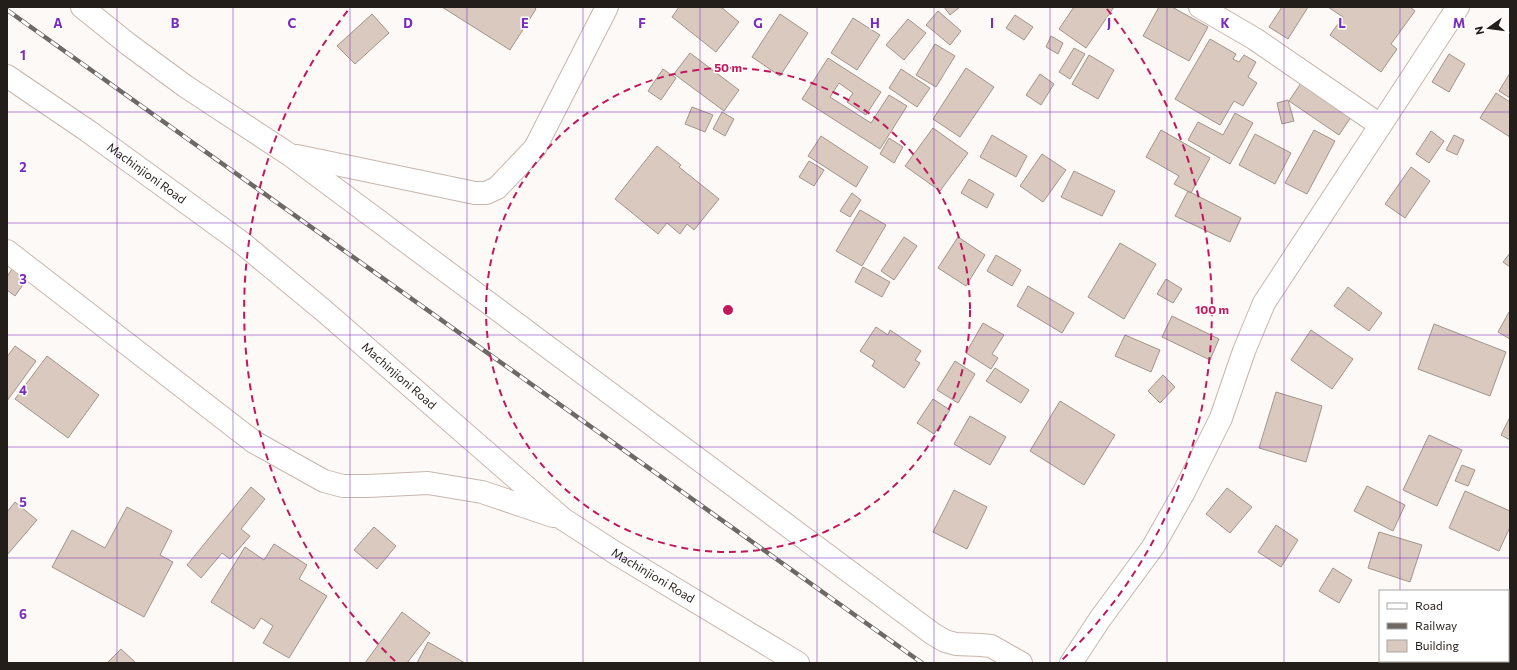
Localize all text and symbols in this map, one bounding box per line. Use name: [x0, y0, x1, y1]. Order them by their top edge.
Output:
north arrow: [1469, 8, 1509, 48]
text: A: [53, 15, 63, 31]
text: B: [171, 15, 180, 31]
text: C: [288, 15, 297, 31]
text: D: [403, 15, 413, 31]
text: E: [521, 15, 529, 31]
text: F: [638, 15, 646, 31]
text: G: [753, 15, 763, 31]
text: H: [870, 15, 880, 31]
text: I: [990, 15, 994, 31]
text: J: [1107, 15, 1111, 31]
text: K: [1220, 15, 1230, 31]
text: L: [1338, 15, 1346, 31]
text: M: [1453, 15, 1465, 31]
text: N: [1472, 25, 1486, 36]
text: 1: [20, 47, 26, 63]
text: 50 m: [714, 60, 742, 74]
street label: Machinjioni Road: [105, 139, 189, 206]
text: 2: [19, 159, 27, 175]
text: 3: [19, 271, 27, 287]
text: 100 m: [1195, 302, 1229, 316]
centre of rings: [721, 303, 735, 317]
street label: Machinjioni Road: [359, 339, 440, 412]
text: 4: [19, 382, 27, 398]
text: 5: [19, 494, 27, 510]
street label: Machinjioni Road: [610, 545, 697, 605]
legend: [1379, 590, 1509, 662]
text: Road: [1415, 598, 1443, 612]
text: 6: [19, 606, 27, 622]
text: Railway: [1415, 618, 1457, 632]
text: Building: [1415, 638, 1459, 652]

